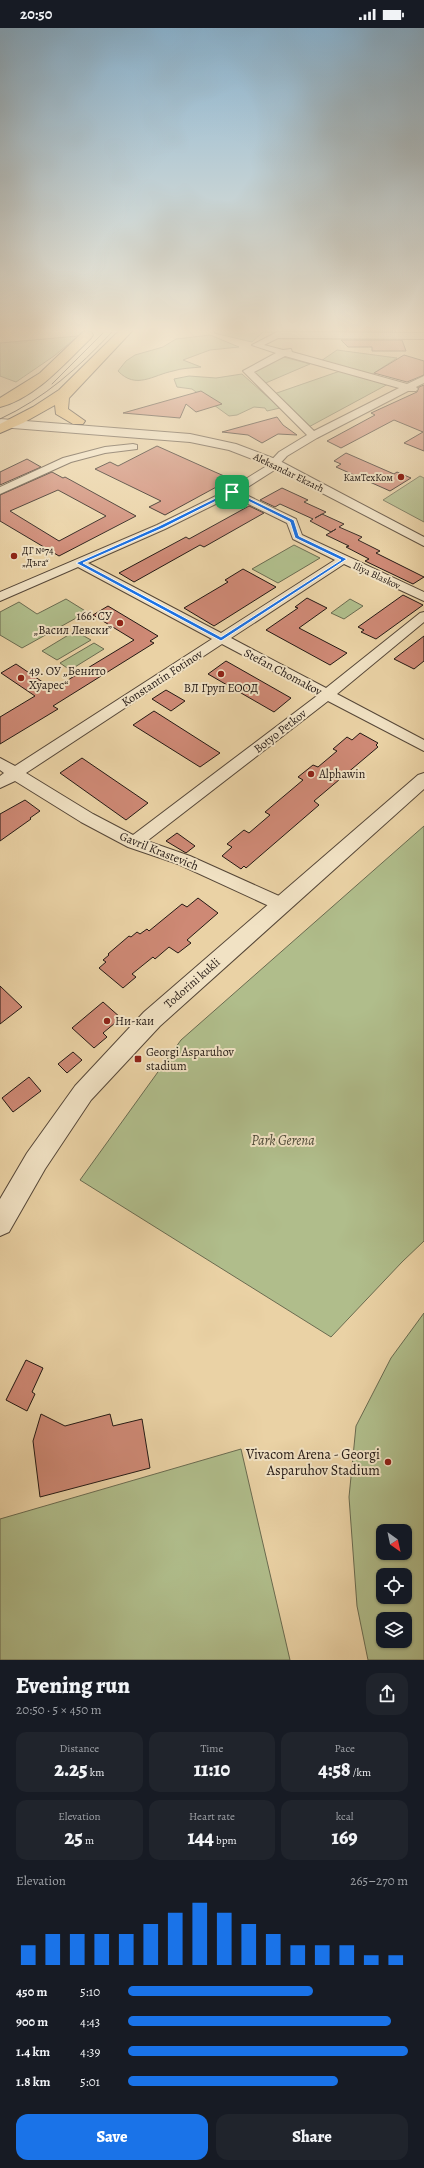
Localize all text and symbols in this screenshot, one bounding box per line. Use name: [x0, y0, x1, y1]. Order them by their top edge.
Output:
text: 20:50: [20, 4, 52, 24]
street label: Aleksandar Ekzarh: [250, 449, 327, 495]
place label: КамТехКом: [343, 471, 393, 484]
marker: КамТехКом: [396, 472, 406, 482]
pin: [215, 475, 249, 509]
icon: arrive: [221, 481, 243, 503]
place label: ДГ №74 „Дъга“: [22, 544, 54, 569]
marker: ДГ №74 „Дъга“: [9, 551, 19, 561]
street label: Iliya Blaskov: [351, 559, 403, 592]
place label: 166. СУ „Васил Левски”: [33, 608, 112, 638]
marker: 166. СУ „Васил Левски”: [115, 618, 125, 628]
street label: Konstantin Fotinov: [118, 645, 206, 710]
street label: Stefan Chomakov: [241, 645, 325, 700]
place label: 49. ОУ „Бенито Хуарес“: [29, 663, 106, 693]
marker: ВЛ Груп ЕООД: [216, 669, 226, 679]
marker: 49. ОУ „Бенито Хуарес“: [16, 673, 26, 683]
place label: ВЛ Груп ЕООД: [184, 680, 258, 696]
street label: Botyo Petkov: [250, 705, 310, 757]
place label: Alphawin: [318, 766, 366, 782]
marker: Alphawin: [306, 769, 316, 779]
street label: Gavril Krastevich: [117, 828, 201, 874]
street label: Todorini kukli: [161, 954, 223, 1012]
place label: Ни-каи: [115, 1013, 154, 1029]
marker: Ни-каи: [102, 1016, 112, 1026]
place label: Georgi Asparuhov stadium: [146, 1044, 235, 1074]
marker: Georgi Asparuhov stadium: [133, 1054, 143, 1064]
park label: Park Gerena: [251, 1131, 315, 1150]
place label: Vivacom Arena - Georgi Asparuhov Stadium: [245, 1445, 380, 1480]
marker: Vivacom Arena - Georgi Asparuhov Stadium: [383, 1457, 393, 1467]
north arrow: [376, 1524, 412, 1560]
map controls: [376, 1524, 412, 1648]
button: locate: [376, 1568, 412, 1604]
button: layers: [376, 1612, 412, 1648]
text: Evening run: [16, 1671, 130, 1701]
button: share: [366, 1673, 408, 1715]
text: 20:50 · 5 × 450 m: [16, 1701, 102, 1718]
text: Distance: [60, 1741, 99, 1756]
text: Time: [201, 1741, 223, 1756]
text: Pace: [334, 1741, 355, 1756]
text: 2.25: [54, 1756, 88, 1783]
text: 11:10: [194, 1756, 230, 1783]
text: 4:58: [318, 1756, 351, 1783]
text: km: [88, 1765, 104, 1780]
text: /km: [351, 1765, 371, 1780]
text: Elevation: [58, 1809, 100, 1824]
text: Heart rate: [189, 1809, 235, 1824]
text: kcal: [336, 1809, 353, 1824]
text: 25: [65, 1824, 83, 1851]
text: 144: [187, 1824, 214, 1851]
text: 169: [332, 1824, 358, 1851]
text: m: [83, 1833, 94, 1848]
text: bpm: [214, 1833, 237, 1848]
text: Elevation: [16, 1872, 66, 1889]
text: 265–270 m: [350, 1872, 408, 1889]
text: 450 m: [16, 1983, 47, 2000]
text: 5:10: [80, 1983, 100, 2000]
text: 900 m: [16, 2013, 48, 2030]
text: 4:43: [80, 2013, 100, 2030]
text: 1.4 km: [16, 2043, 50, 2060]
text: 4:39: [80, 2043, 100, 2060]
text: 1.8 km: [16, 2073, 50, 2090]
text: 5:01: [80, 2073, 100, 2090]
button: Save: [16, 2114, 208, 2160]
button: Share: [216, 2114, 408, 2160]

